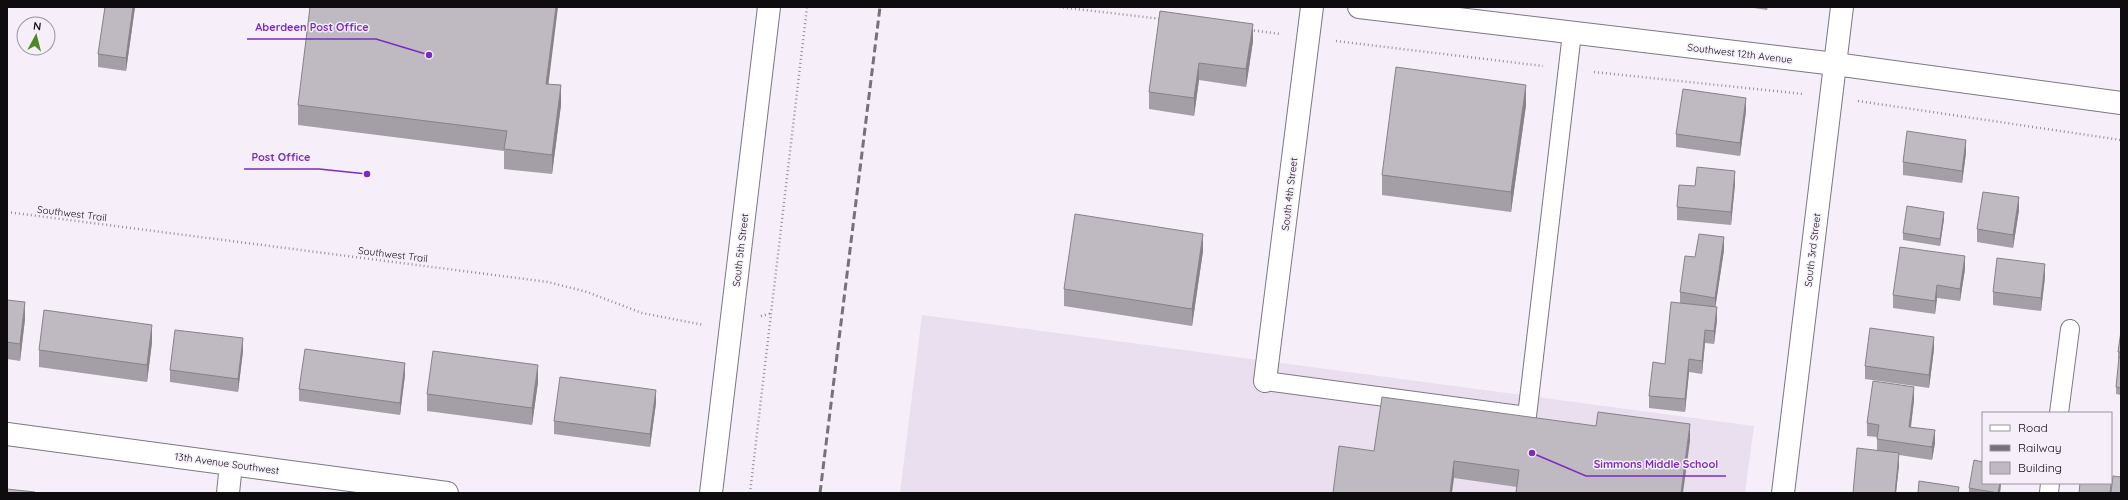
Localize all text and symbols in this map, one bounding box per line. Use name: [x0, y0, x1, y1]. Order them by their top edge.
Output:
north arrow: [16, 16, 56, 56]
callout: Aberdeen Post Office: [247, 16, 376, 39]
text: N: [32, 19, 42, 34]
text: Aberdeen Post Office: [255, 20, 369, 34]
street label: Southwest 12th Avenue: [1687, 41, 1794, 66]
callout: Post Office: [244, 146, 319, 169]
text: Post Office: [251, 150, 311, 164]
street label: South 4th Street: [1279, 156, 1301, 231]
street label: Southwest Trail: [36, 203, 108, 224]
street label: South 5th Street: [730, 212, 752, 287]
street label: South 3rd Street: [1802, 212, 1824, 288]
street label: Southwest Trail: [357, 244, 429, 265]
legend: [1982, 412, 2112, 484]
text: Road: [2018, 420, 2048, 435]
text: Railway: [2018, 440, 2062, 455]
street label: 13th Avenue Southwest: [174, 450, 281, 477]
callout: Simmons Middle School: [1586, 453, 1726, 476]
text: Simmons Middle School: [1594, 457, 1718, 471]
text: Building: [2018, 460, 2062, 475]

